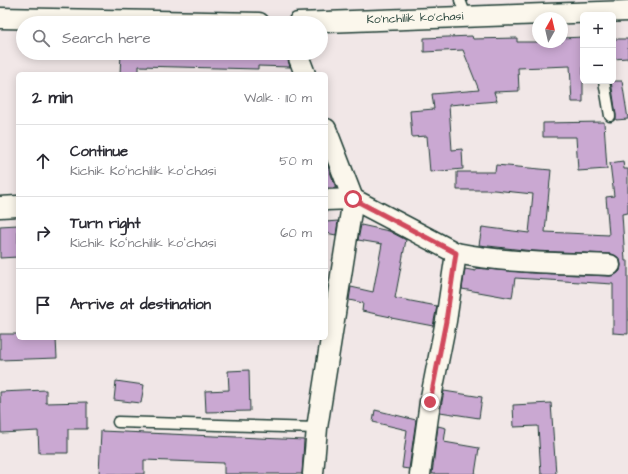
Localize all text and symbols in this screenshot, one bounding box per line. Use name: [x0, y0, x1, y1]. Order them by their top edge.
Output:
street label: Ko‘nchilik ko'chasi: [366, 8, 464, 28]
north arrow: [532, 12, 568, 48]
map controls: [580, 12, 616, 84]
button: +: [580, 12, 616, 48]
search box: [16, 16, 328, 60]
icon: search: [30, 27, 52, 49]
text: Search here: [62, 28, 151, 49]
button: −: [580, 48, 616, 84]
text: 2 min: [32, 86, 73, 110]
text: Walk · 110 m: [244, 89, 312, 107]
text: Continue: [70, 141, 128, 162]
icon: ahead: [32, 150, 54, 172]
text: 50 m: [279, 152, 312, 170]
text: Kichik Koʻnchilik koʻchasi: [70, 162, 216, 180]
route start: [344, 190, 362, 208]
text: Turn right: [70, 213, 141, 234]
icon: right: [32, 222, 54, 244]
text: 60 m: [280, 224, 312, 242]
text: Kichik Koʻnchilik koʻchasi: [70, 234, 216, 252]
icon: arrive: [32, 294, 54, 316]
text: Arrive at destination: [70, 294, 211, 315]
route end: [421, 393, 439, 411]

